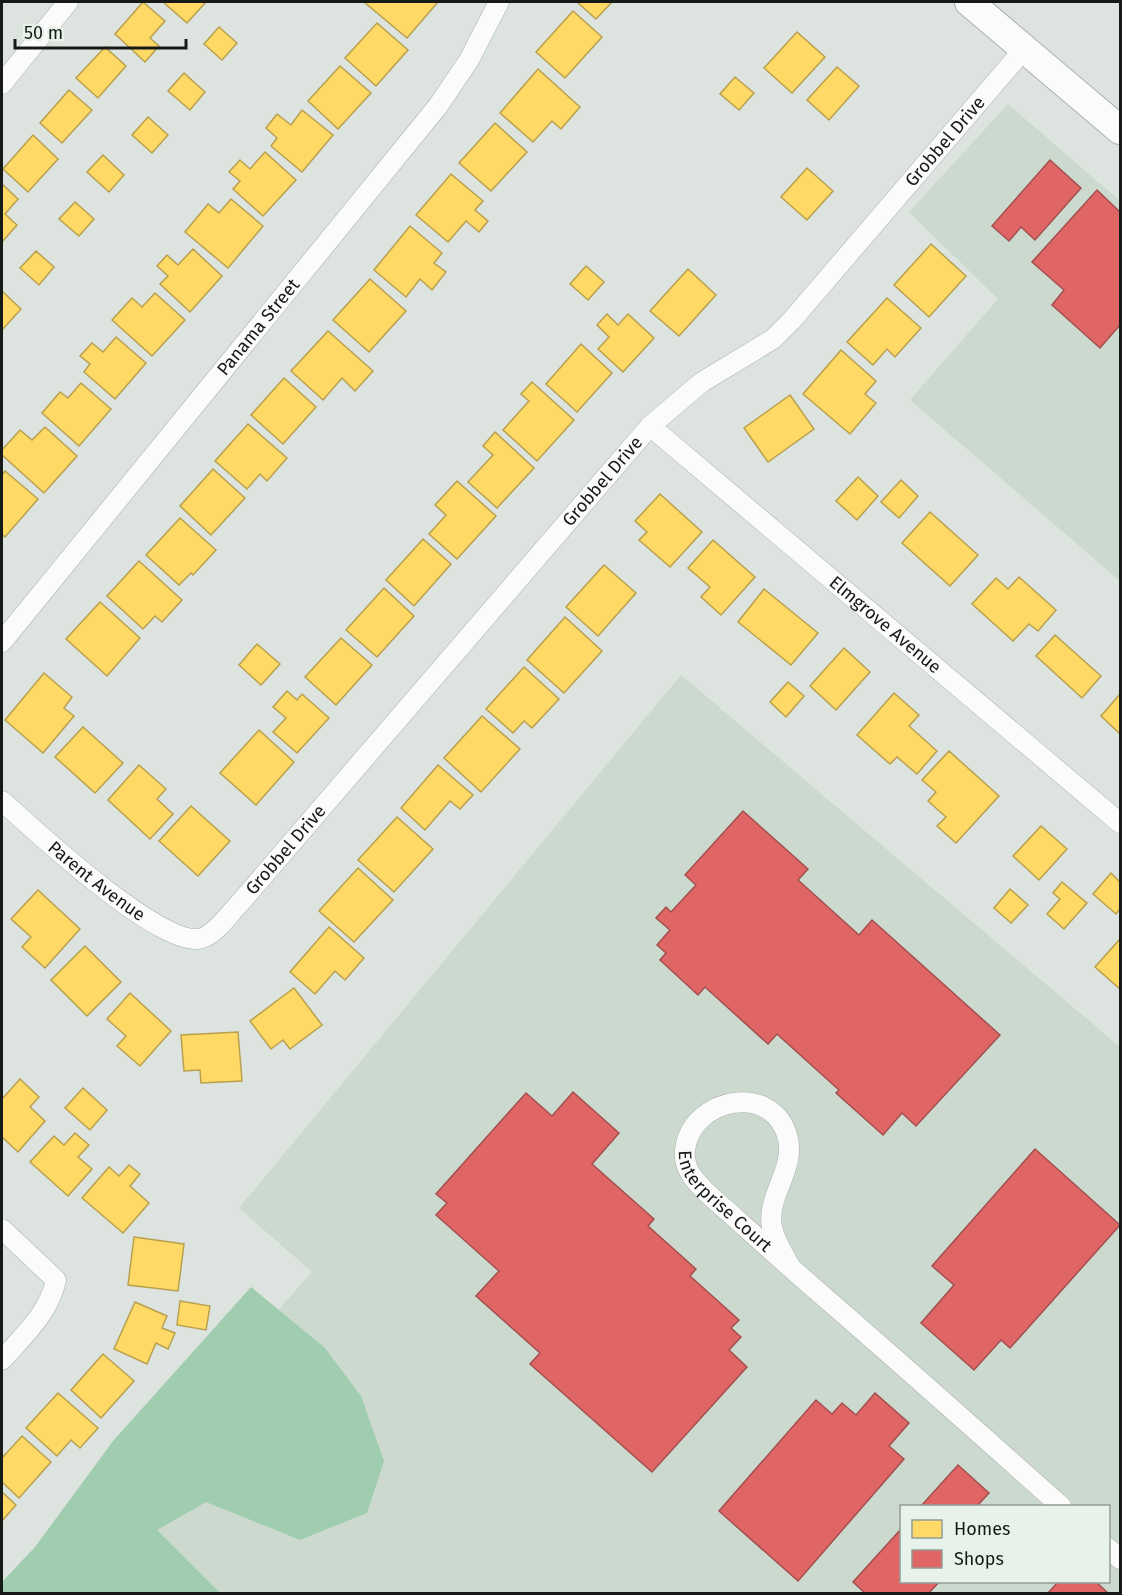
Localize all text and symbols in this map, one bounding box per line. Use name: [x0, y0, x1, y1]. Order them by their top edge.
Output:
scale bar: [15, 12, 186, 50]
text: 50 m: [24, 22, 63, 44]
street label: Grobbel Drive: [900, 92, 990, 191]
street label: Panama Street: [212, 274, 304, 380]
street label: Grobbel Drive: [558, 432, 647, 531]
street label: Elmgrove Avenue: [825, 571, 946, 678]
street label: Grobbel Drive: [241, 800, 330, 899]
street label: Parent Avenue: [44, 836, 149, 926]
street label: Enterprise Court: [674, 1150, 777, 1257]
legend: [900, 1505, 1110, 1583]
text: Homes: [954, 1518, 1010, 1540]
text: Shops: [954, 1548, 1004, 1570]

